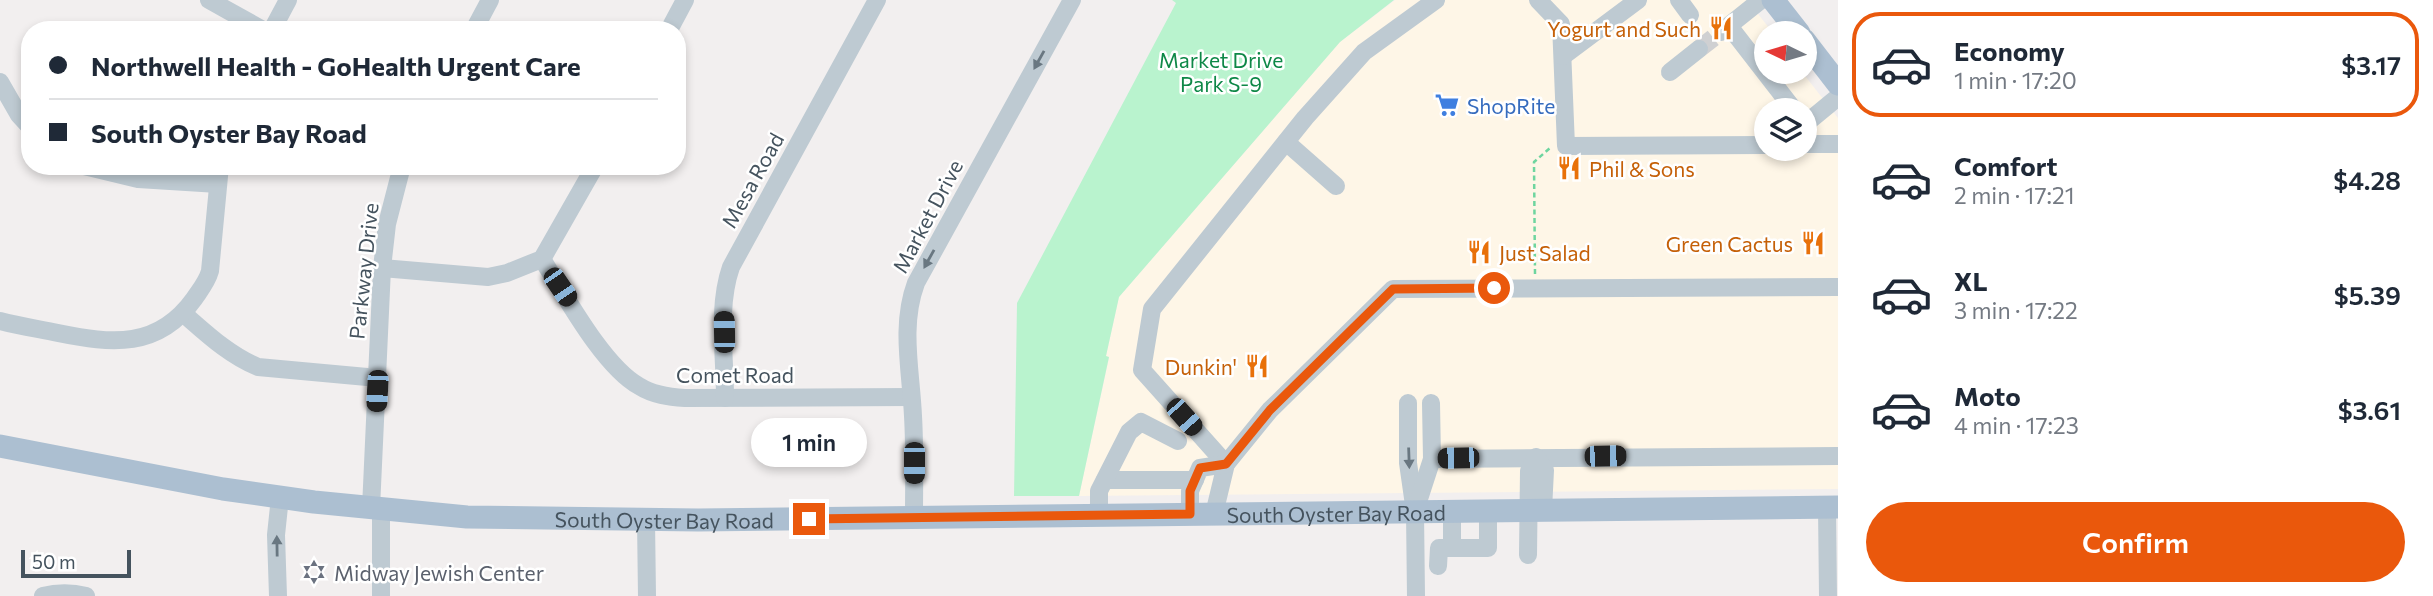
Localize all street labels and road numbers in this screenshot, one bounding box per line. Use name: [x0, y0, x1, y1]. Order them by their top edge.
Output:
street label: Mesa Road: [716, 128, 788, 232]
street label: Market Drive: [887, 155, 967, 277]
street label: Parkway Drive: [343, 202, 383, 340]
street label: Comet Road: [676, 362, 794, 387]
street label: South Oyster Bay Road: [1227, 499, 1446, 526]
street label: South Oyster Bay Road: [555, 506, 774, 533]

